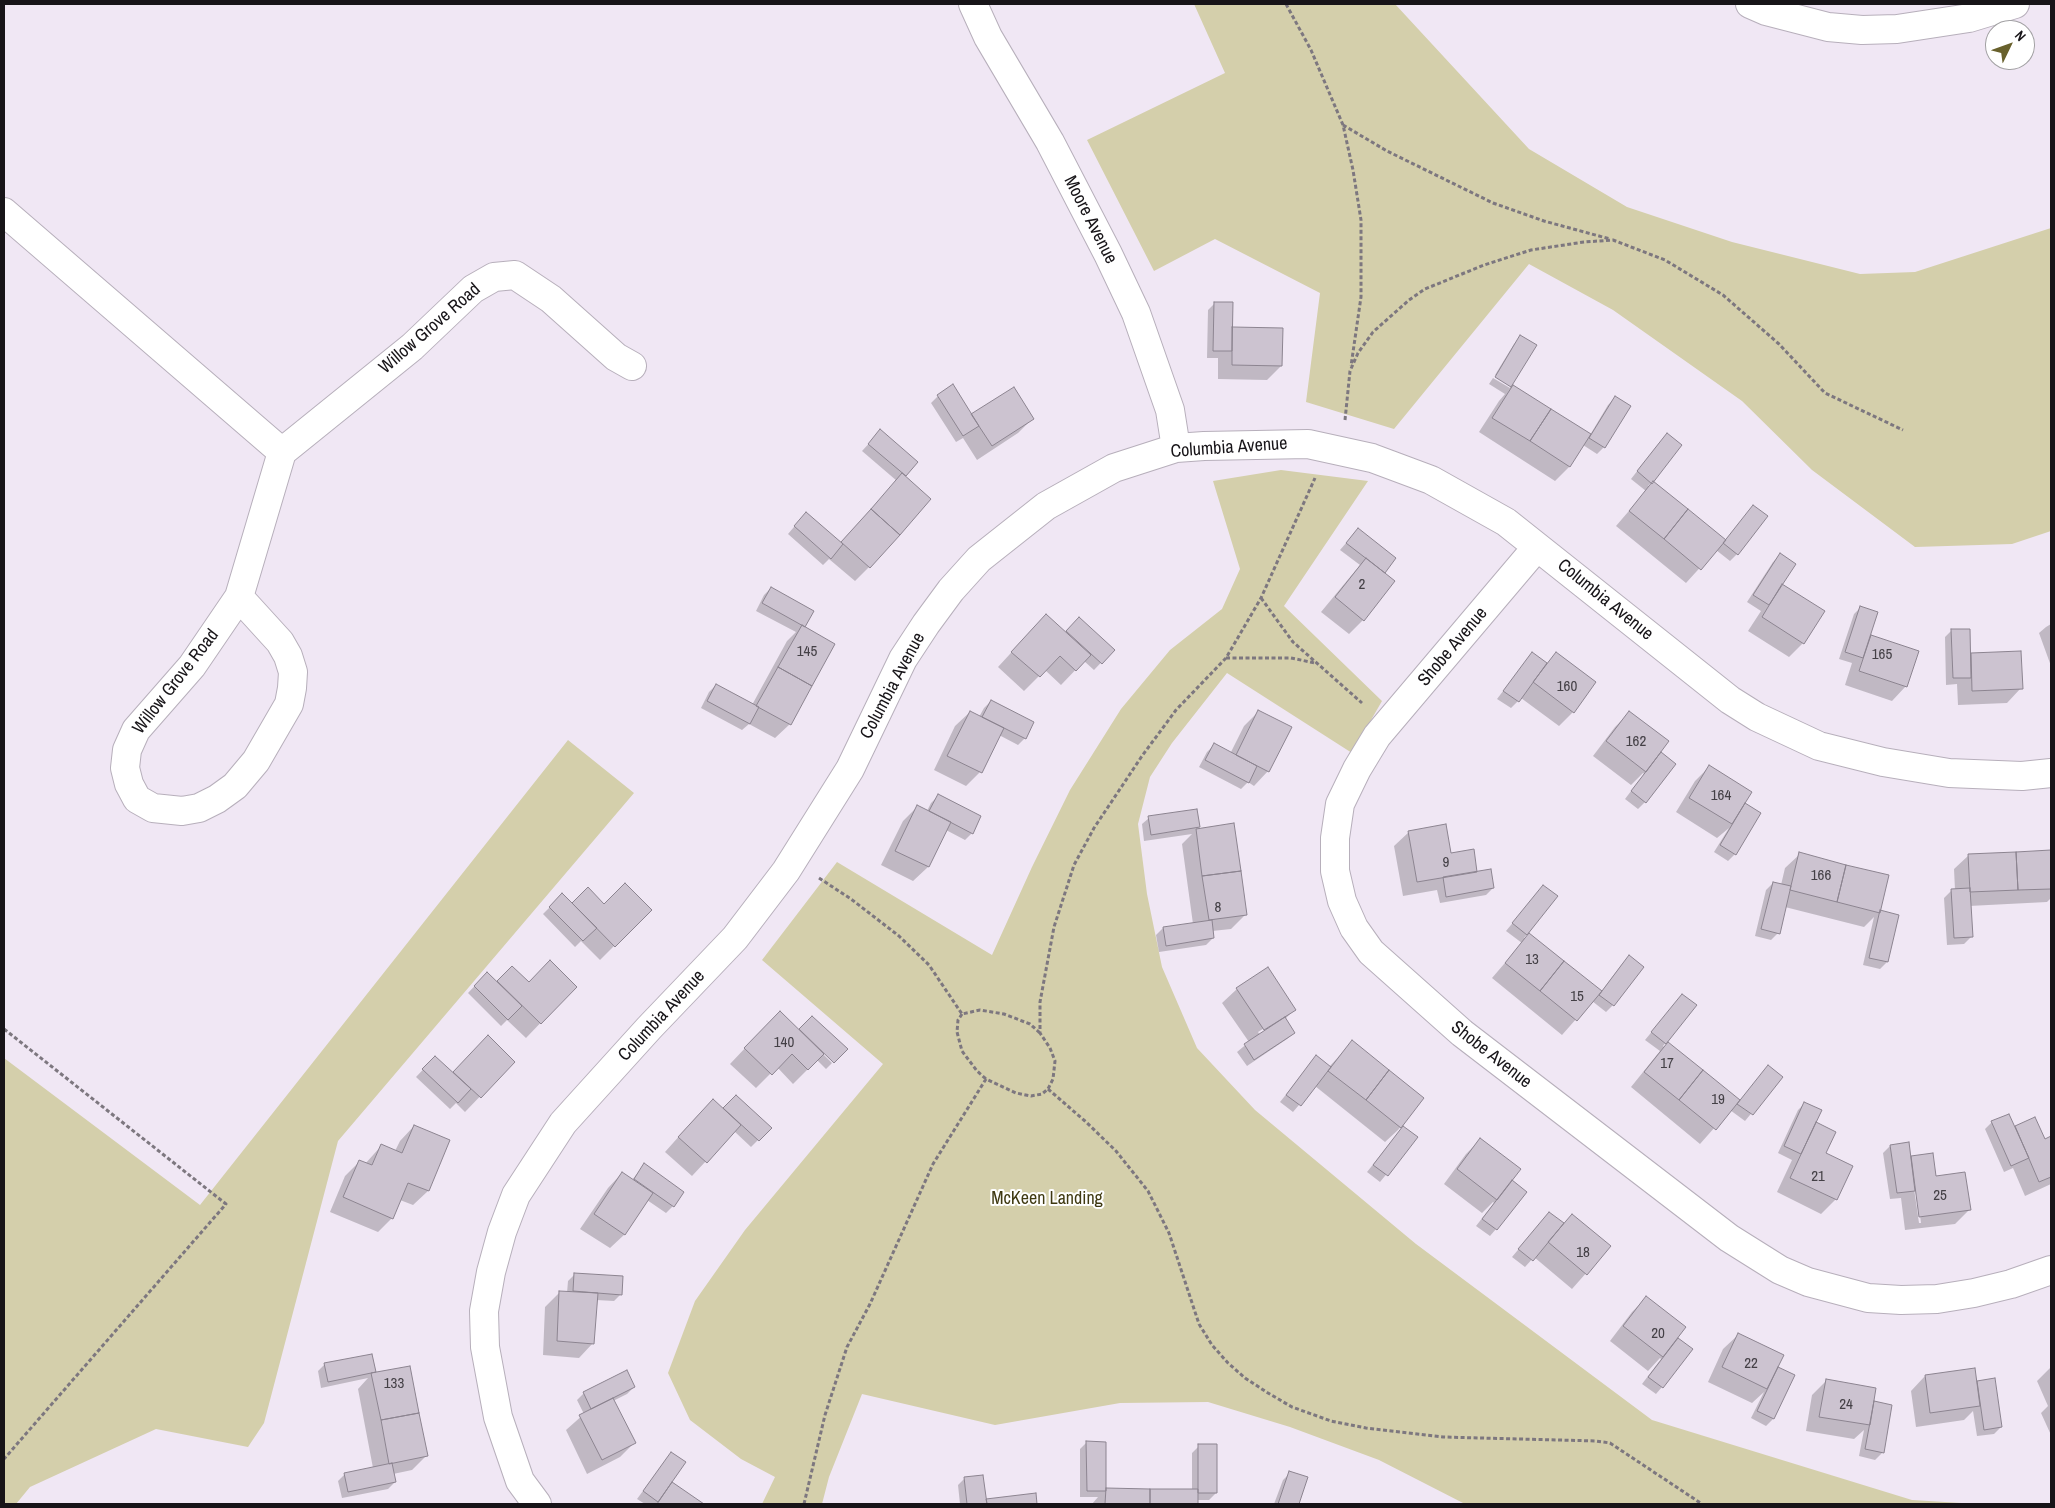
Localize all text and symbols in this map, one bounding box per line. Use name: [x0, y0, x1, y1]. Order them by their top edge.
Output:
north arrow: [1985, 20, 2035, 70]
text: N: [2011, 27, 2030, 45]
street label: Moore Avenue: [1059, 172, 1121, 268]
street label: Willow Grove Road: [375, 279, 485, 379]
street label: Columbia Avenue: [1170, 433, 1288, 463]
street label: Columbia Avenue: [1553, 555, 1657, 645]
house number: 2: [1359, 576, 1365, 594]
street label: Shobe Avenue: [1414, 603, 1492, 691]
street label: Willow Grove Road: [128, 625, 224, 739]
street label: Columbia Avenue: [856, 629, 930, 743]
house number: 145: [797, 643, 817, 661]
house number: 165: [1872, 646, 1892, 664]
house number: 160: [1557, 678, 1577, 696]
house number: 162: [1626, 733, 1646, 751]
house number: 164: [1711, 787, 1731, 805]
house number: 9: [1443, 854, 1449, 872]
house number: 166: [1811, 867, 1831, 885]
house number: 8: [1215, 899, 1221, 917]
house number: 13: [1525, 951, 1539, 969]
street label: Columbia Avenue: [614, 966, 710, 1066]
house number: 15: [1570, 988, 1584, 1006]
street label: Shobe Avenue: [1446, 1017, 1536, 1093]
house number: 140: [774, 1034, 794, 1052]
house number: 17: [1660, 1055, 1674, 1073]
house number: 19: [1711, 1091, 1725, 1109]
house number: 21: [1811, 1168, 1825, 1186]
house number: 25: [1933, 1187, 1947, 1205]
park label: McKeen Landing: [991, 1188, 1103, 1210]
house number: 18: [1576, 1244, 1590, 1262]
house number: 20: [1651, 1325, 1665, 1343]
house number: 22: [1744, 1355, 1758, 1373]
house number: 133: [384, 1375, 404, 1393]
house number: 24: [1839, 1396, 1853, 1414]

